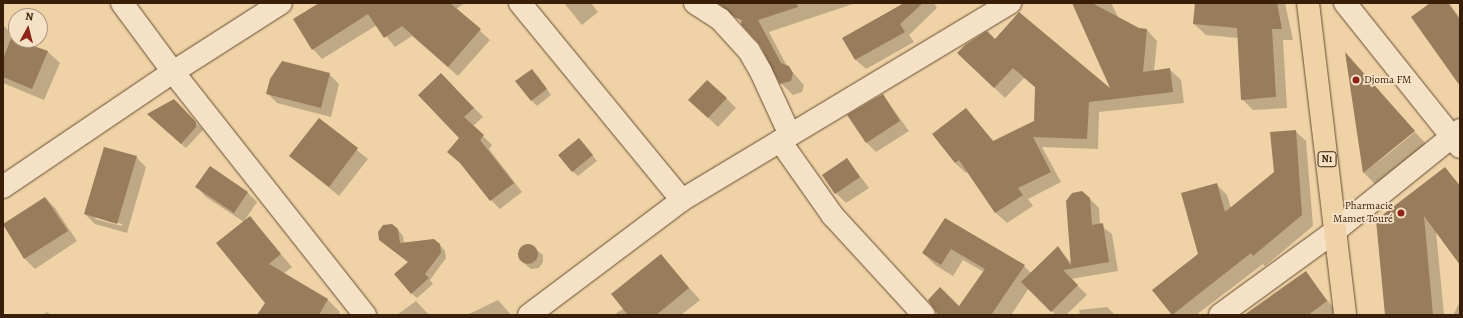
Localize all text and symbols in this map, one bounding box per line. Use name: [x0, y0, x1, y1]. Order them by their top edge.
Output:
north arrow: [8, 8, 48, 48]
text: N: [25, 9, 34, 25]
place label: Djoma FM: [1364, 73, 1411, 87]
marker: Djoma FM: [1351, 75, 1361, 85]
road number: N1: [1317, 151, 1337, 167]
place label: Pharmacie Mamet Touré: [1333, 200, 1393, 226]
marker: Pharmacie Mamet Touré: [1396, 208, 1406, 218]

